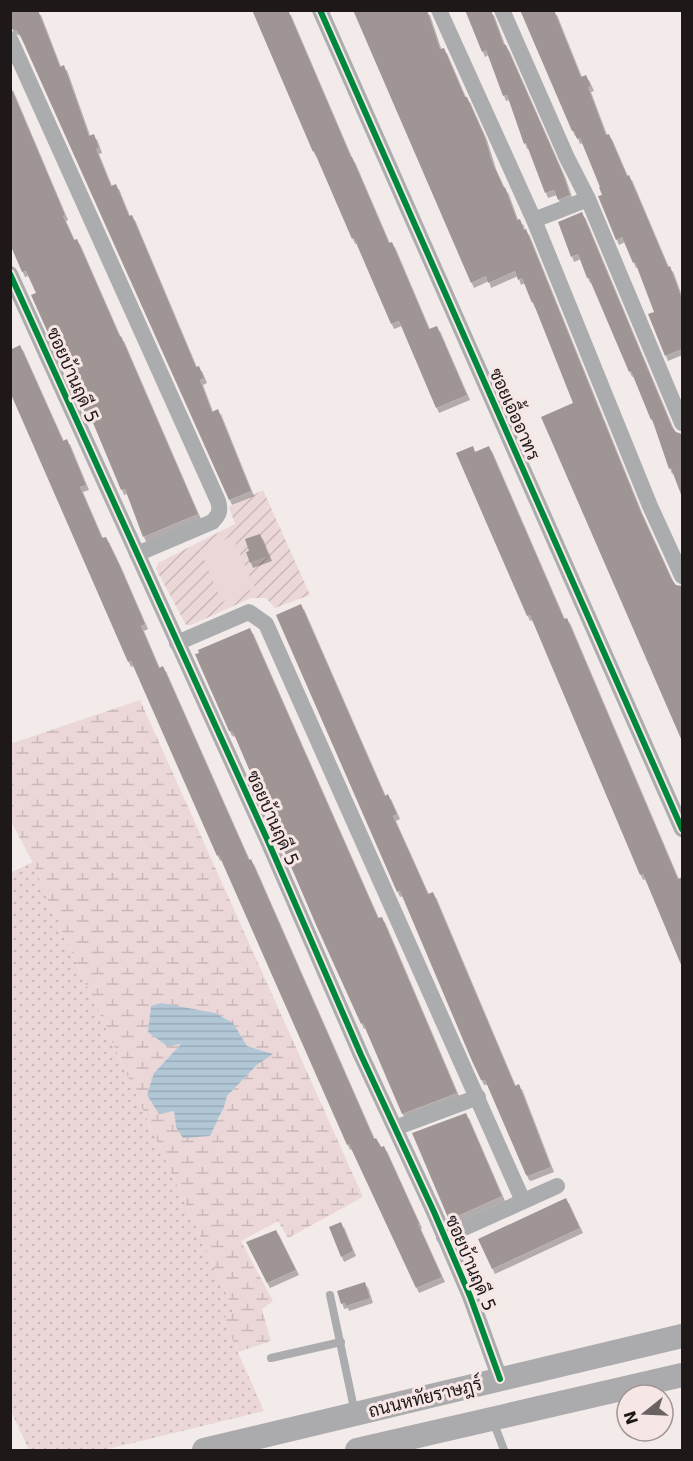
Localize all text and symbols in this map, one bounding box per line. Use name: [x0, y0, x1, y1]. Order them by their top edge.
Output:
street label: ซอยบ้านฤดี 5: [42, 323, 105, 426]
street label: ซอยเอื้ออาทร: [485, 363, 549, 464]
street label: ซอยบ้านฤดี 5: [242, 766, 305, 869]
street label: ซอยบ้านฤดี 5: [440, 1211, 502, 1314]
street label: ถนนหทัยราษฎร์: [366, 1371, 485, 1423]
north arrow: [615, 1383, 675, 1443]
text: N: [620, 1408, 642, 1427]

